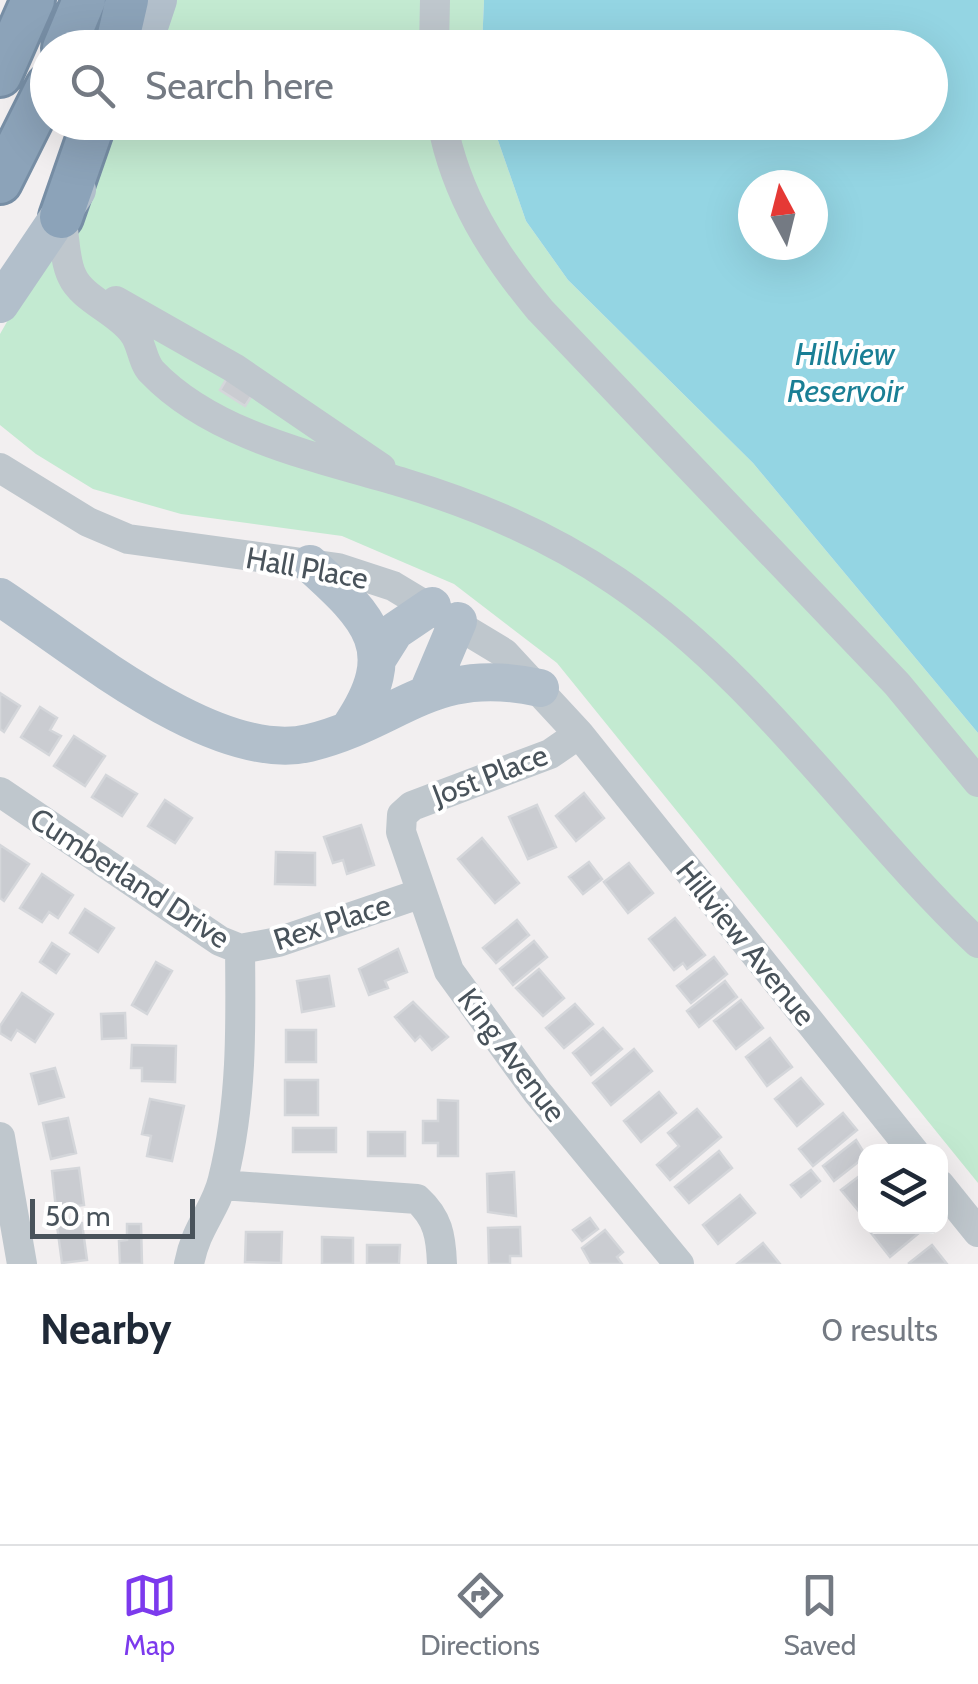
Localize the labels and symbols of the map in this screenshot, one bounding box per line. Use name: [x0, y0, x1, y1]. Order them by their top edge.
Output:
north arrow: [738, 170, 828, 260]
water label: Hillview Reservoir: [787, 334, 904, 410]
street label: Hall Place: [243, 539, 371, 597]
street label: Jost Place: [426, 736, 553, 814]
street label: Cumberland Drive: [23, 800, 237, 956]
street label: Hillview Avenue: [668, 853, 824, 1033]
street label: Rex Place: [269, 886, 395, 958]
street label: King Avenue: [450, 981, 574, 1129]
scale bar: [30, 1194, 195, 1238]

